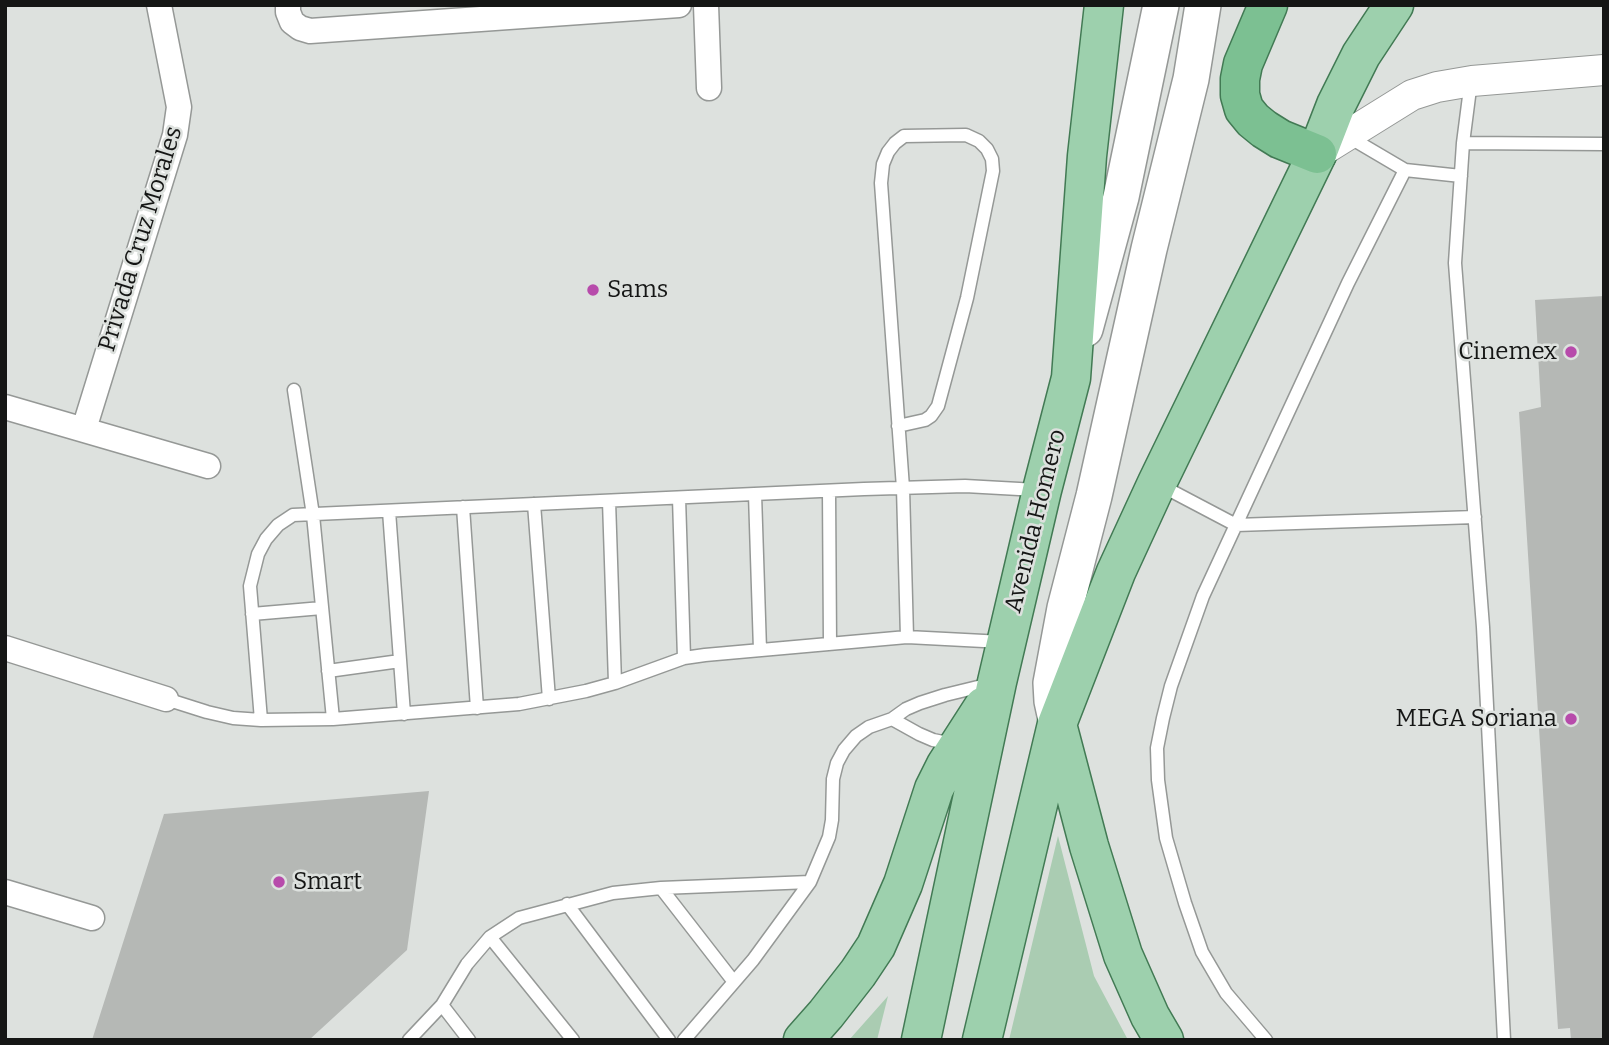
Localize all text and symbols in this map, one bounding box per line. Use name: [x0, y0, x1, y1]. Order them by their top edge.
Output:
street label: Privada Cruz Morales: [93, 123, 189, 355]
place label: Sams: [607, 276, 668, 304]
marker: Sams: [585, 282, 601, 298]
place label: Cinemex: [1458, 338, 1557, 366]
marker: Cinemex: [1563, 344, 1579, 360]
street label: Avenida Homero: [999, 426, 1073, 616]
place label: MEGA Soriana: [1396, 705, 1557, 733]
marker: MEGA Soriana: [1563, 711, 1579, 727]
place label: Smart: [293, 868, 362, 896]
marker: Smart: [271, 874, 287, 890]

